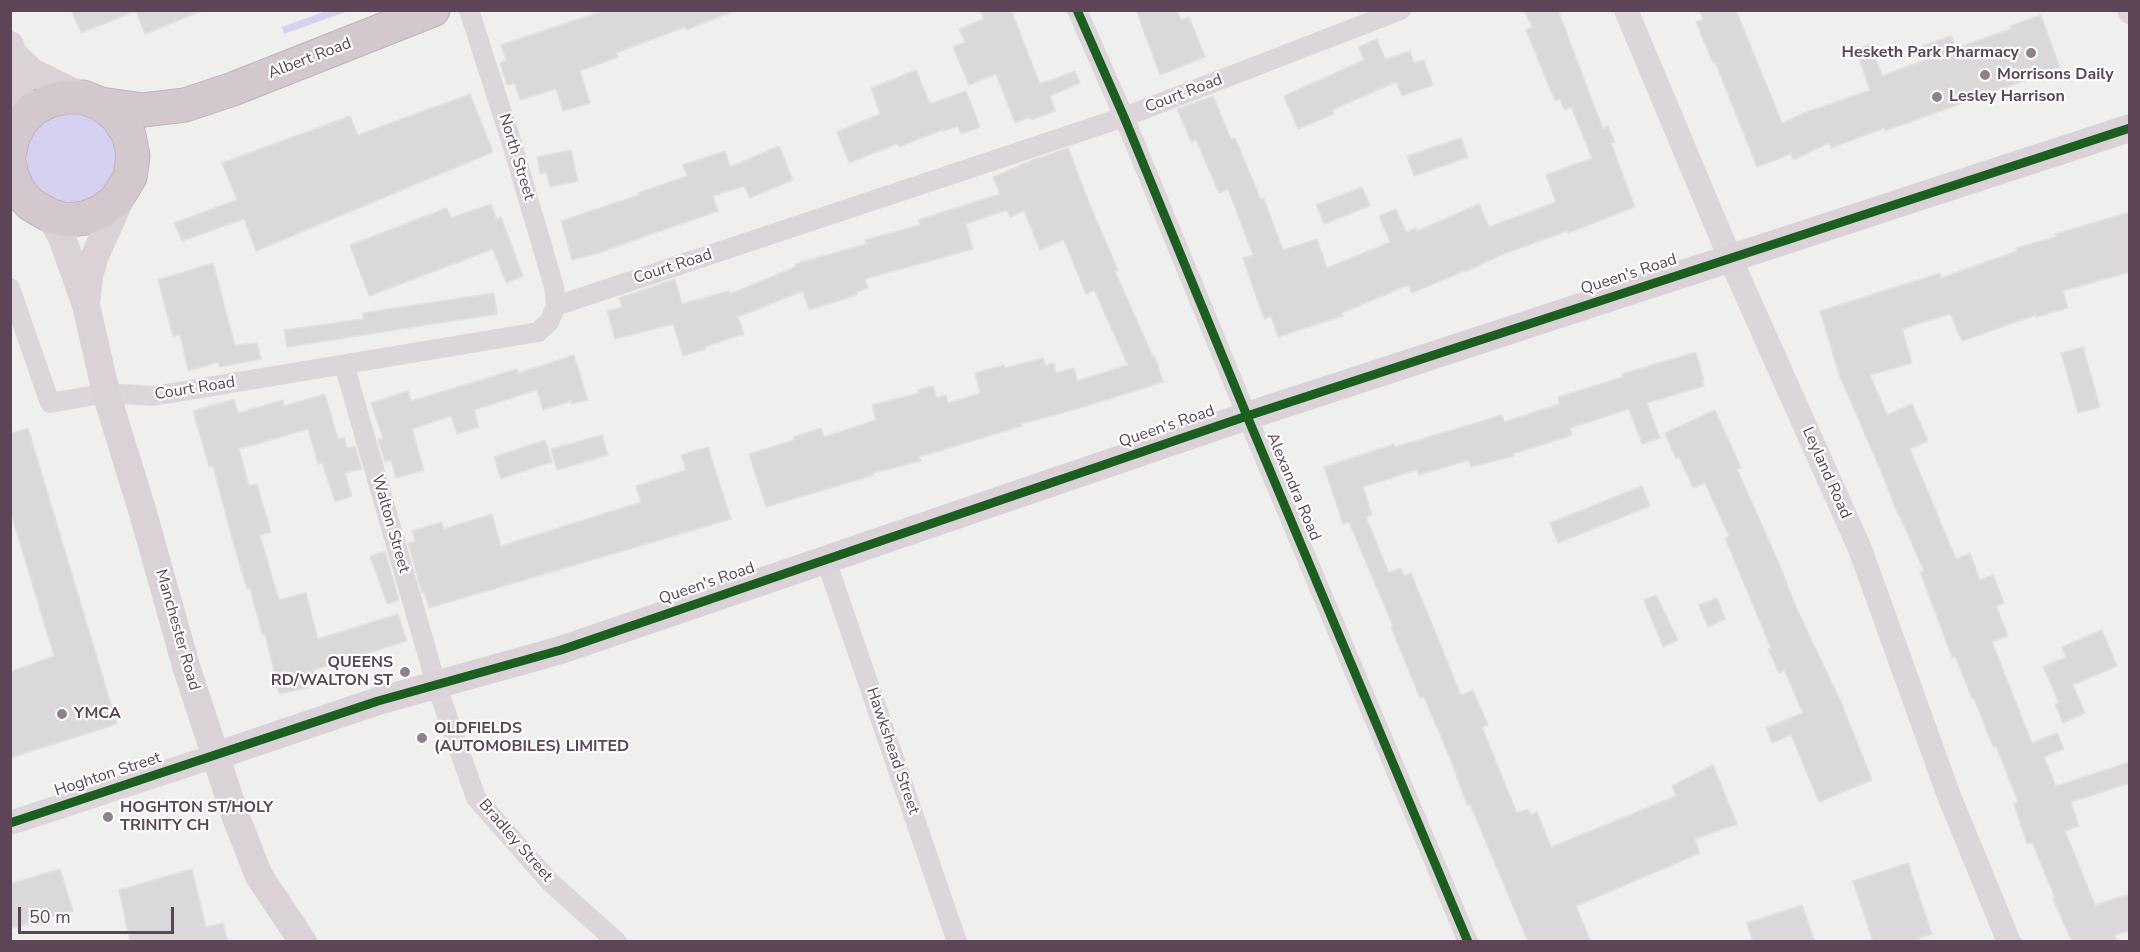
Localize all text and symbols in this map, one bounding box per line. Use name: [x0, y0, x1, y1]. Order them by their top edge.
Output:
street label: Albert Road: [266, 34, 354, 84]
place label: Hesketh Park Pharmacy: [1842, 43, 2019, 63]
marker: Hesketh Park Pharmacy: [2024, 46, 2038, 60]
place label: Morrisons Daily: [1997, 65, 2114, 85]
marker: Morrisons Daily: [1978, 68, 1992, 82]
street label: Court Road: [1143, 70, 1225, 118]
place label: Lesley Harrison: [1949, 87, 2065, 107]
marker: Lesley Harrison: [1930, 90, 1944, 104]
street label: North Street: [494, 111, 538, 203]
street label: Court Road: [631, 245, 715, 289]
street label: Queen's Road: [1579, 250, 1679, 300]
street label: Court Road: [153, 373, 237, 405]
street label: Queen's Road: [1117, 402, 1217, 452]
street label: Leyland Road: [1797, 424, 1855, 522]
street label: Alexandra Road: [1262, 430, 1324, 544]
street label: Walton Street: [367, 473, 413, 575]
street label: Queen's Road: [657, 559, 757, 609]
street label: Manchester Road: [151, 567, 203, 693]
place label: QUEENS RD/WALTON ST: [271, 653, 393, 691]
marker: QUEENS RD/WALTON ST: [398, 665, 412, 679]
street label: Hawkshead Street: [861, 685, 923, 817]
place label: YMCA: [74, 704, 121, 724]
marker: YMCA: [55, 707, 69, 721]
place label: OLDFIELDS (AUTOMOBILES) LIMITED: [434, 719, 629, 757]
marker: OLDFIELDS (AUTOMOBILES) LIMITED: [415, 731, 429, 745]
street label: Hoghton Street: [52, 749, 164, 801]
street label: Bradley Street: [474, 796, 556, 886]
place label: HOGHTON ST/HOLY TRINITY CH: [120, 798, 273, 836]
marker: HOGHTON ST/HOLY TRINITY CH: [101, 810, 115, 824]
scale bar: [21, 895, 177, 933]
text: 50 m: [29, 905, 71, 929]

